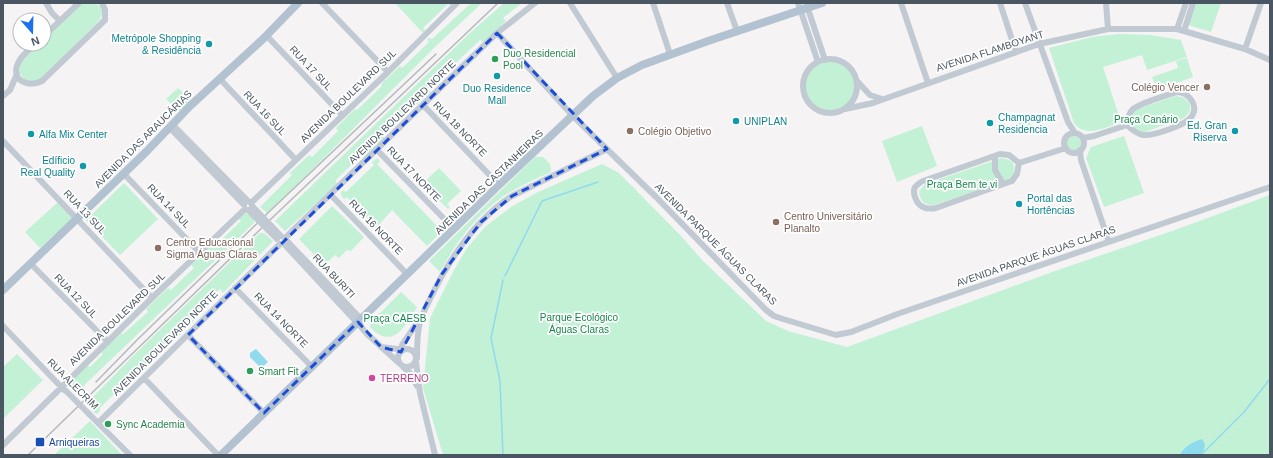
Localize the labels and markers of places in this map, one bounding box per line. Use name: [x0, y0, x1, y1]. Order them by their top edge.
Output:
place label: Metrópole Shopping & Residência: [111, 33, 201, 56]
marker: Metrópole Shopping & Residência: [204, 39, 214, 49]
place label: Duo Residencial Pool: [503, 48, 576, 71]
marker: Duo Residencial Pool: [490, 54, 500, 64]
marker: Duo Residence Mall: [492, 71, 502, 81]
place label: Colégio Vencer: [1131, 82, 1200, 93]
marker: Colégio Vencer: [1202, 82, 1212, 92]
place label: Duo Residence Mall: [463, 83, 532, 106]
place label: Champagnat Residencia: [998, 112, 1055, 135]
marker: UNIPLAN: [731, 116, 741, 126]
place label: UNIPLAN: [744, 116, 787, 127]
marker: Champagnat Residencia: [985, 118, 995, 128]
place label: Ed. Gran Riserva: [1187, 120, 1227, 143]
marker: Colégio Objetivo: [625, 126, 635, 136]
place label: Colégio Objetivo: [638, 126, 712, 137]
marker: Ed. Gran Riserva: [1230, 126, 1240, 136]
marker: Alfa Mix Center: [26, 129, 36, 139]
place label: Alfa Mix Center: [39, 129, 108, 140]
place label: Edíficio Real Quality: [21, 155, 75, 178]
marker: Edíficio Real Quality: [78, 161, 88, 171]
place label: Portal das Hortências: [1027, 193, 1075, 216]
marker: Portal das Hortências: [1014, 199, 1024, 209]
place label: Centro Universitário Planalto: [784, 211, 873, 234]
marker: Centro Universitário Planalto: [771, 217, 781, 227]
place label: Centro Educacional Sigma Águas Claras: [166, 237, 257, 260]
marker: Centro Educacional Sigma Águas Claras: [153, 243, 163, 253]
marker: Smart Fit: [245, 366, 255, 376]
place label: Smart Fit: [258, 366, 299, 377]
marker: TERRENO: [367, 373, 377, 383]
place label: TERRENO: [380, 373, 429, 384]
marker: Sync Academia: [103, 419, 113, 429]
place label: Sync Academia: [116, 419, 185, 430]
marker: Arniqueiras: [34, 436, 46, 448]
place label: Arniqueiras: [49, 437, 100, 448]

